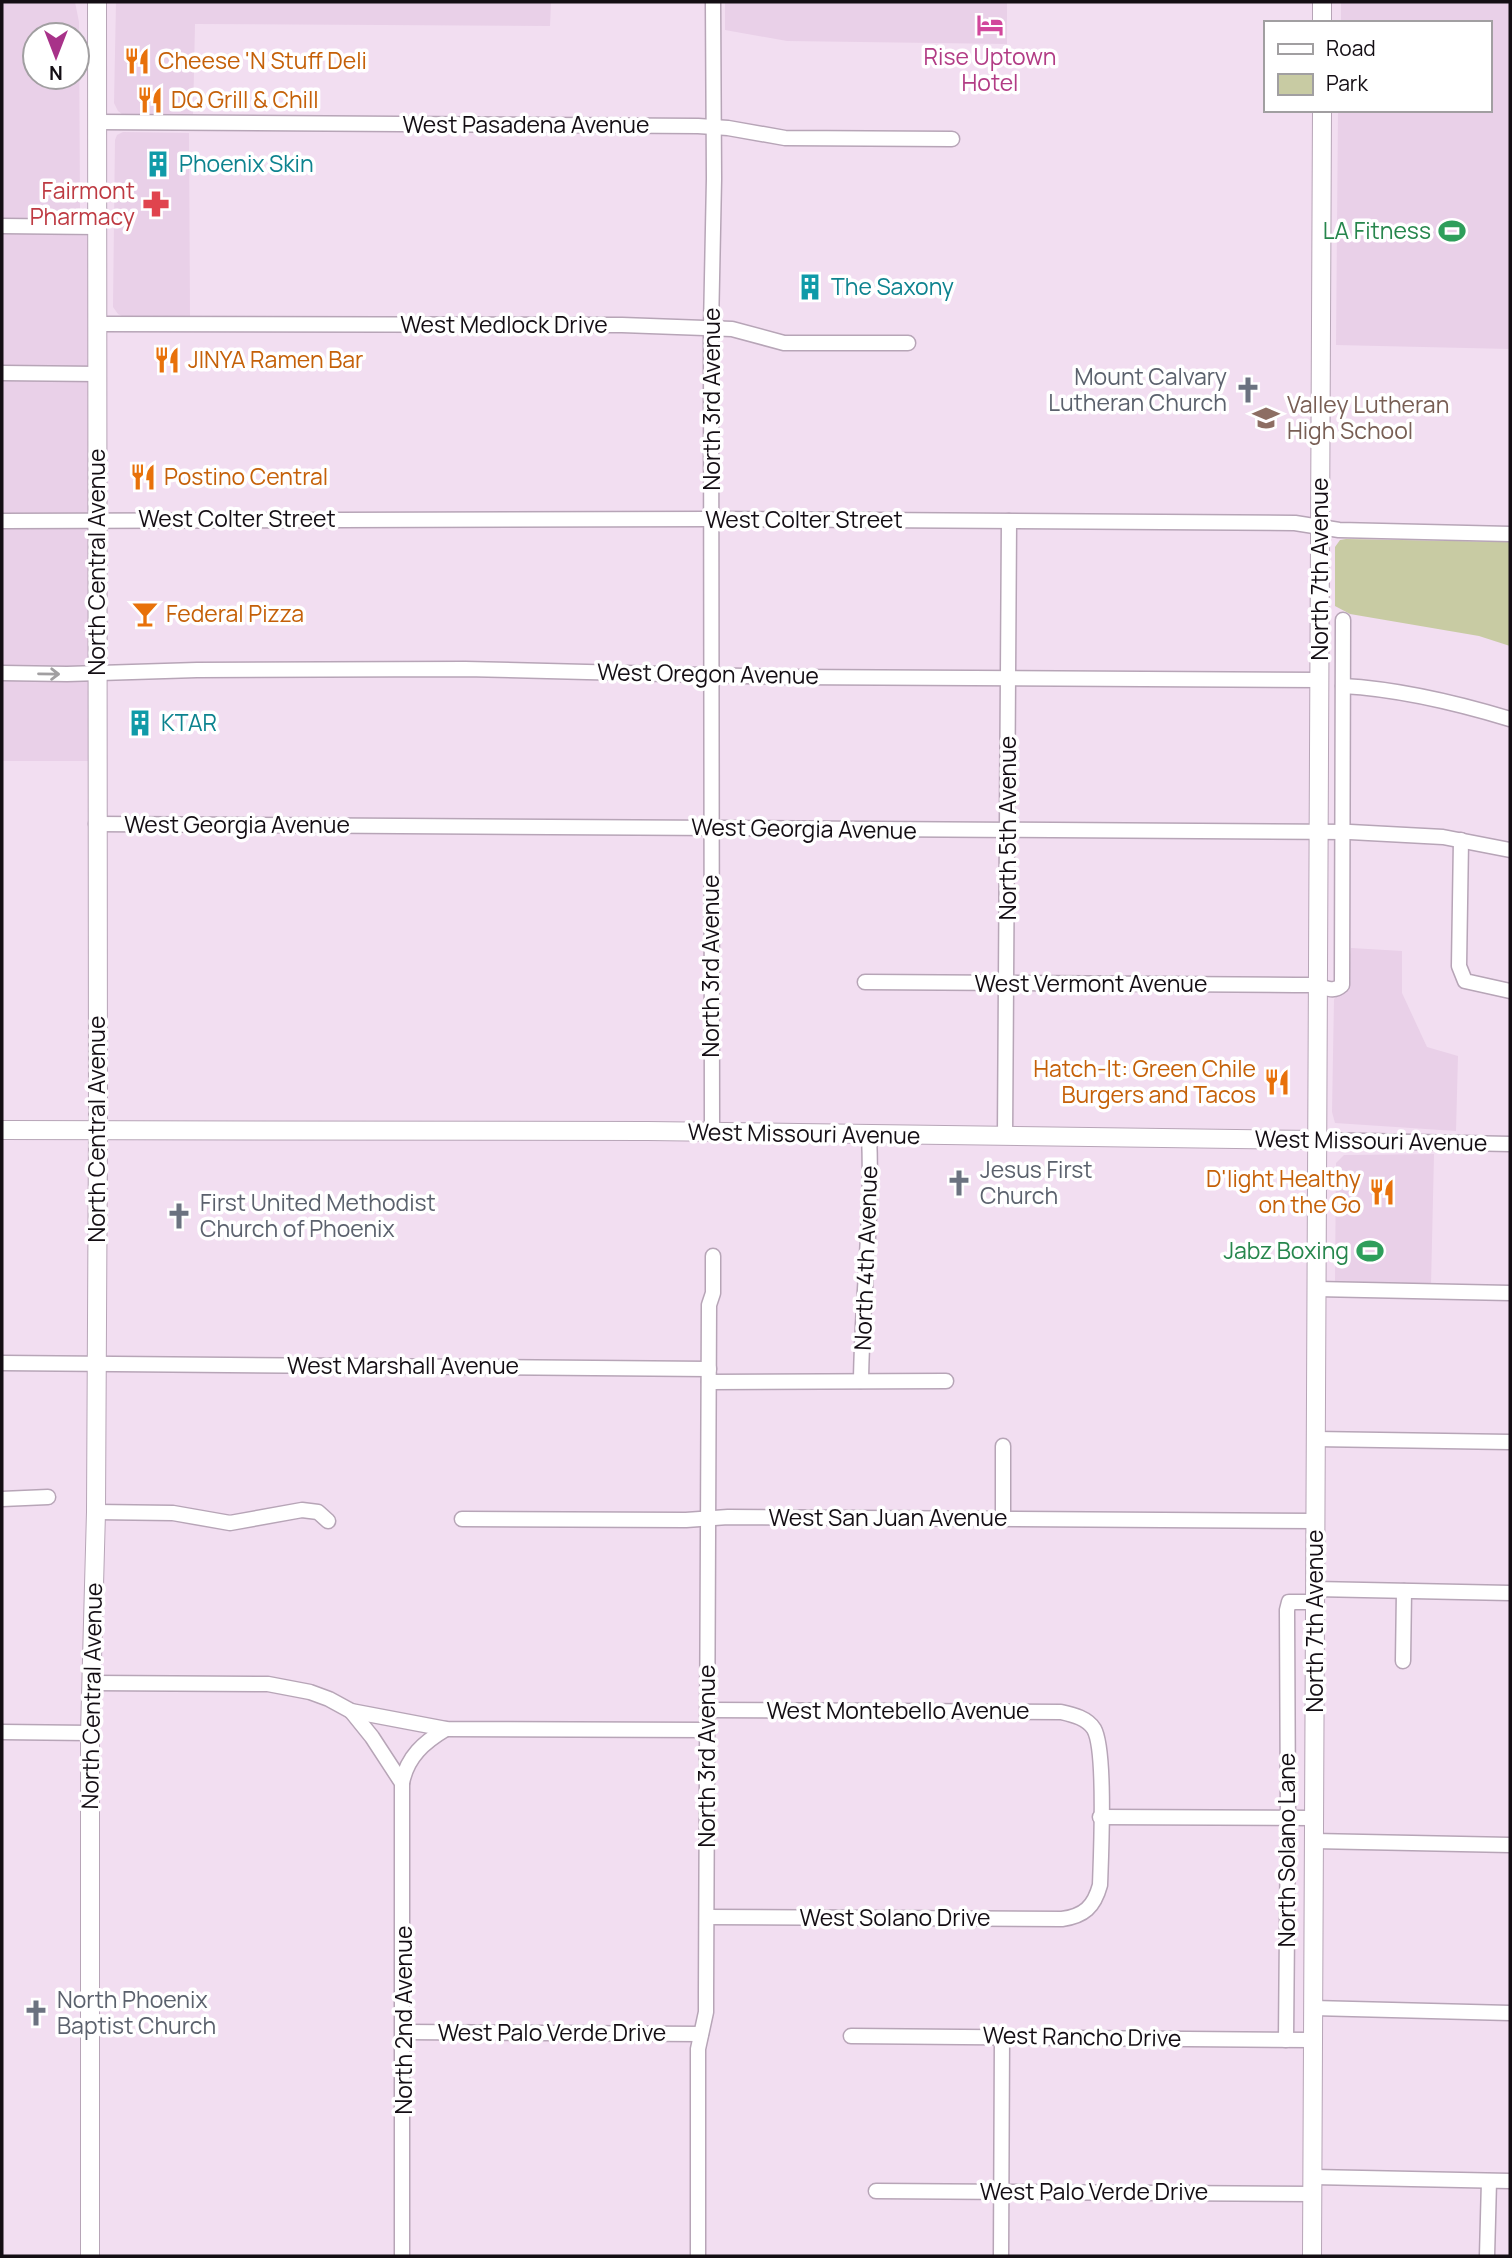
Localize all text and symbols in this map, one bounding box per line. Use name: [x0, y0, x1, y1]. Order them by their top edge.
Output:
hotel icon: Rise Uptown Hotel: [975, 10, 1005, 40]
north arrow: [21, 21, 91, 91]
legend: [1264, 21, 1491, 112]
text: Road: [1326, 34, 1376, 62]
place label: Rise Uptown Hotel: [924, 40, 1056, 98]
place label: Cheese 'N Stuff Deli: [158, 44, 367, 76]
restaurant icon: Cheese 'N Stuff Deli: [122, 46, 152, 76]
text: N: [49, 60, 63, 86]
text: Park: [1326, 69, 1368, 97]
place label: DQ Grill & Chill: [171, 83, 319, 115]
restaurant icon: DQ Grill & Chill: [135, 85, 165, 115]
street label: West Pasadena Avenue: [403, 108, 649, 140]
place label: Phoenix Skin: [179, 147, 314, 179]
building icon: Phoenix Skin: [143, 149, 173, 179]
place label: Fairmont Pharmacy: [30, 174, 135, 232]
pharmacy icon: Fairmont Pharmacy: [141, 189, 171, 219]
place label: LA Fitness: [1323, 214, 1431, 246]
sports icon: LA Fitness: [1437, 216, 1467, 246]
place label: The Saxony: [831, 270, 954, 302]
building icon: The Saxony: [795, 272, 825, 302]
street label: West Medlock Drive: [400, 308, 608, 340]
street label: North 3rd Avenue: [695, 308, 727, 490]
place label: JINYA Ramen Bar: [188, 343, 363, 375]
restaurant icon: JINYA Ramen Bar: [152, 345, 182, 375]
place label: Mount Calvary Lutheran Church: [1048, 360, 1227, 418]
church icon: Mount Calvary Lutheran Church: [1233, 375, 1263, 405]
place label: Valley Lutheran High School: [1287, 388, 1449, 446]
school or university icon: Valley Lutheran High School: [1251, 403, 1281, 433]
street label: North Central Avenue: [80, 449, 112, 675]
place label: Postino Central: [164, 460, 328, 492]
restaurant icon: Postino Central: [128, 462, 158, 492]
street label: North 7th Avenue: [1303, 478, 1335, 660]
street label: West Colter Street: [138, 502, 336, 534]
street label: West Colter Street: [705, 503, 903, 535]
place label: Federal Pizza: [166, 597, 304, 629]
bar icon: Federal Pizza: [130, 599, 160, 629]
street label: West Oregon Avenue: [597, 655, 819, 691]
one-way arrow: [37, 667, 60, 681]
place label: KTAR: [161, 706, 217, 738]
building icon: KTAR: [125, 708, 155, 738]
street label: North 5th Avenue: [991, 736, 1023, 920]
street label: West Georgia Avenue: [124, 808, 350, 840]
street label: West Georgia Avenue: [691, 810, 917, 846]
street label: North 3rd Avenue: [694, 875, 726, 1057]
street label: West Vermont Avenue: [975, 967, 1207, 999]
street label: North Central Avenue: [80, 1016, 112, 1242]
place label: Hatch-It: Green Chile Burgers and Tacos: [1033, 1052, 1256, 1110]
restaurant icon: Hatch-It: Green Chile Burgers and Tacos: [1262, 1067, 1292, 1097]
street label: West Missouri Avenue: [687, 1115, 921, 1151]
street label: West Missouri Avenue: [1254, 1122, 1488, 1158]
place label: Jesus First Church: [980, 1153, 1093, 1211]
place label: D'light Healthy on the Go: [1206, 1162, 1361, 1220]
street label: North 4th Avenue: [846, 1165, 884, 1351]
church icon: Jesus First Church: [944, 1168, 974, 1198]
restaurant icon: D'light Healthy on the Go: [1367, 1177, 1397, 1207]
place label: First United Methodist Church of Phoenix: [200, 1186, 436, 1244]
church icon: First United Methodist Church of Phoenix: [164, 1201, 194, 1231]
place label: Jabz Boxing: [1223, 1234, 1349, 1266]
sports icon: Jabz Boxing: [1355, 1236, 1385, 1266]
street label: West Marshall Avenue: [287, 1349, 519, 1381]
street label: West San Juan Avenue: [769, 1501, 1007, 1533]
street label: North 7th Avenue: [1298, 1530, 1330, 1712]
street label: North Central Avenue: [73, 1582, 109, 1810]
street label: North 3rd Avenue: [690, 1665, 722, 1847]
street label: West Montebello Avenue: [766, 1694, 1030, 1726]
street label: North Solano Lane: [1270, 1753, 1302, 1947]
street label: West Solano Drive: [800, 1901, 990, 1933]
street label: North 2nd Avenue: [387, 1926, 419, 2114]
place label: North Phoenix Baptist Church: [57, 1983, 216, 2041]
church icon: North Phoenix Baptist Church: [21, 1998, 51, 2028]
street label: West Palo Verde Drive: [438, 2016, 666, 2048]
street label: West Rancho Drive: [982, 2018, 1182, 2054]
street label: West Palo Verde Drive: [980, 2175, 1208, 2207]

